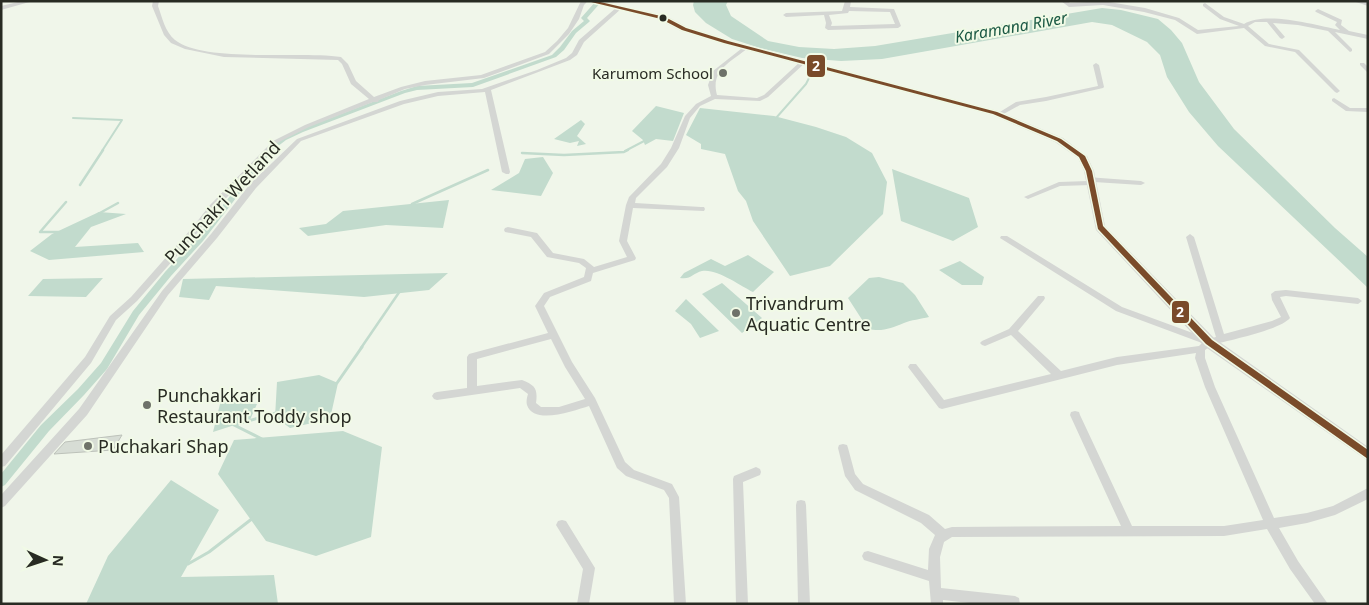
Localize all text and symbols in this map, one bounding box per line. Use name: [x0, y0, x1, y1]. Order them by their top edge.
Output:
water label: Karamana River: [953, 6, 1070, 48]
unlabelled marker: [658, 13, 668, 23]
line badge: 2: [806, 54, 826, 78]
text: 2: [812, 56, 820, 75]
place label: Karumom School: [592, 63, 713, 83]
marker: Karumom School: [717, 67, 729, 79]
street label: Punchakri Wetland: [159, 136, 285, 268]
place label: Trivandrum Aquatic Centre: [746, 291, 871, 336]
line badge: 2: [1171, 300, 1190, 324]
text: 2: [1176, 302, 1184, 321]
marker: Trivandrum Aquatic Centre: [730, 307, 742, 319]
place label: Punchakkari Restaurant Toddy shop: [157, 383, 352, 428]
marker: Punchakkari Restaurant Toddy shop: [141, 399, 153, 411]
place label: Puchakari Shap: [98, 434, 229, 458]
marker: Puchakari Shap: [82, 440, 94, 452]
north arrow: [20, 535, 70, 585]
text: N: [49, 555, 68, 567]

